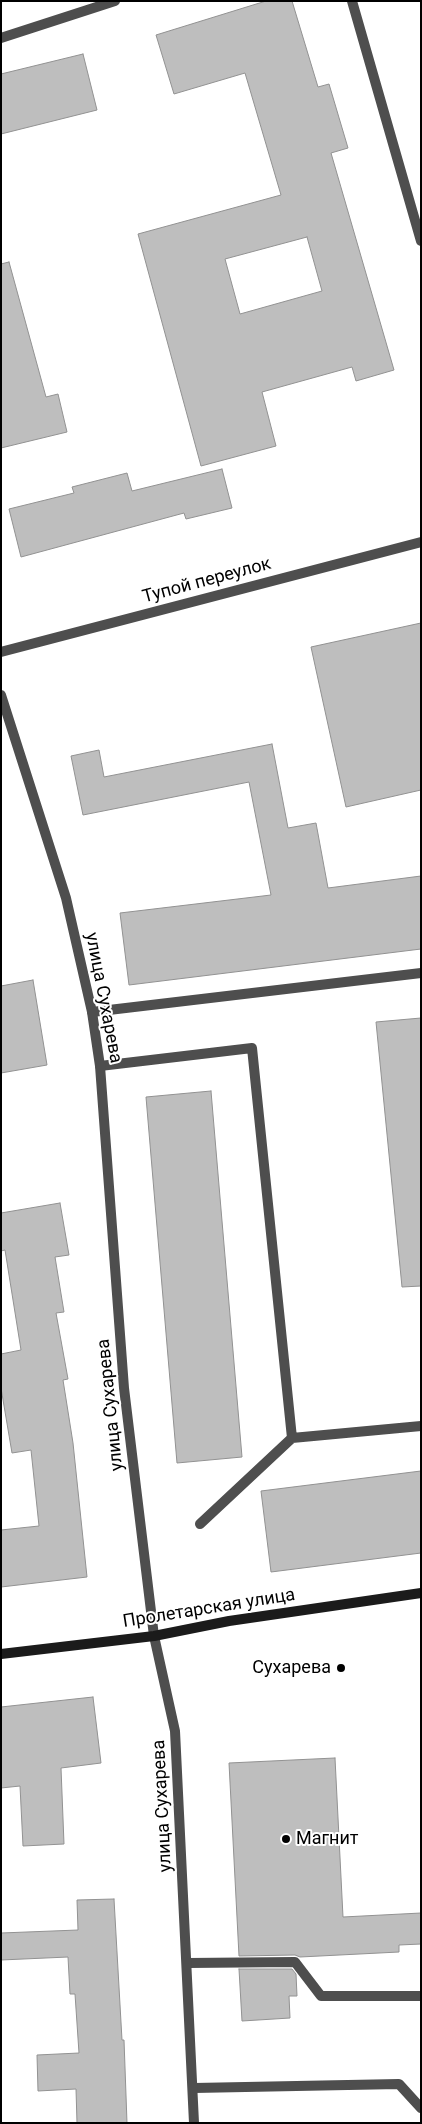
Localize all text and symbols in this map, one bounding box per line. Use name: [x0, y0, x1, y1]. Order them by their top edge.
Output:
street label: Тупой переулок: [140, 553, 274, 609]
street label: улица Сухарева: [80, 931, 126, 1065]
street label: улица Сухарева: [93, 1338, 129, 1472]
street label: Пролетарская улица: [121, 1585, 297, 1633]
place label: Сухарева: [252, 1657, 331, 1679]
marker: Сухарева: [335, 1662, 347, 1674]
street label: улица Сухарева: [149, 1739, 177, 1873]
place label: Магнит: [296, 1828, 358, 1850]
marker: Магнит: [280, 1833, 292, 1845]

